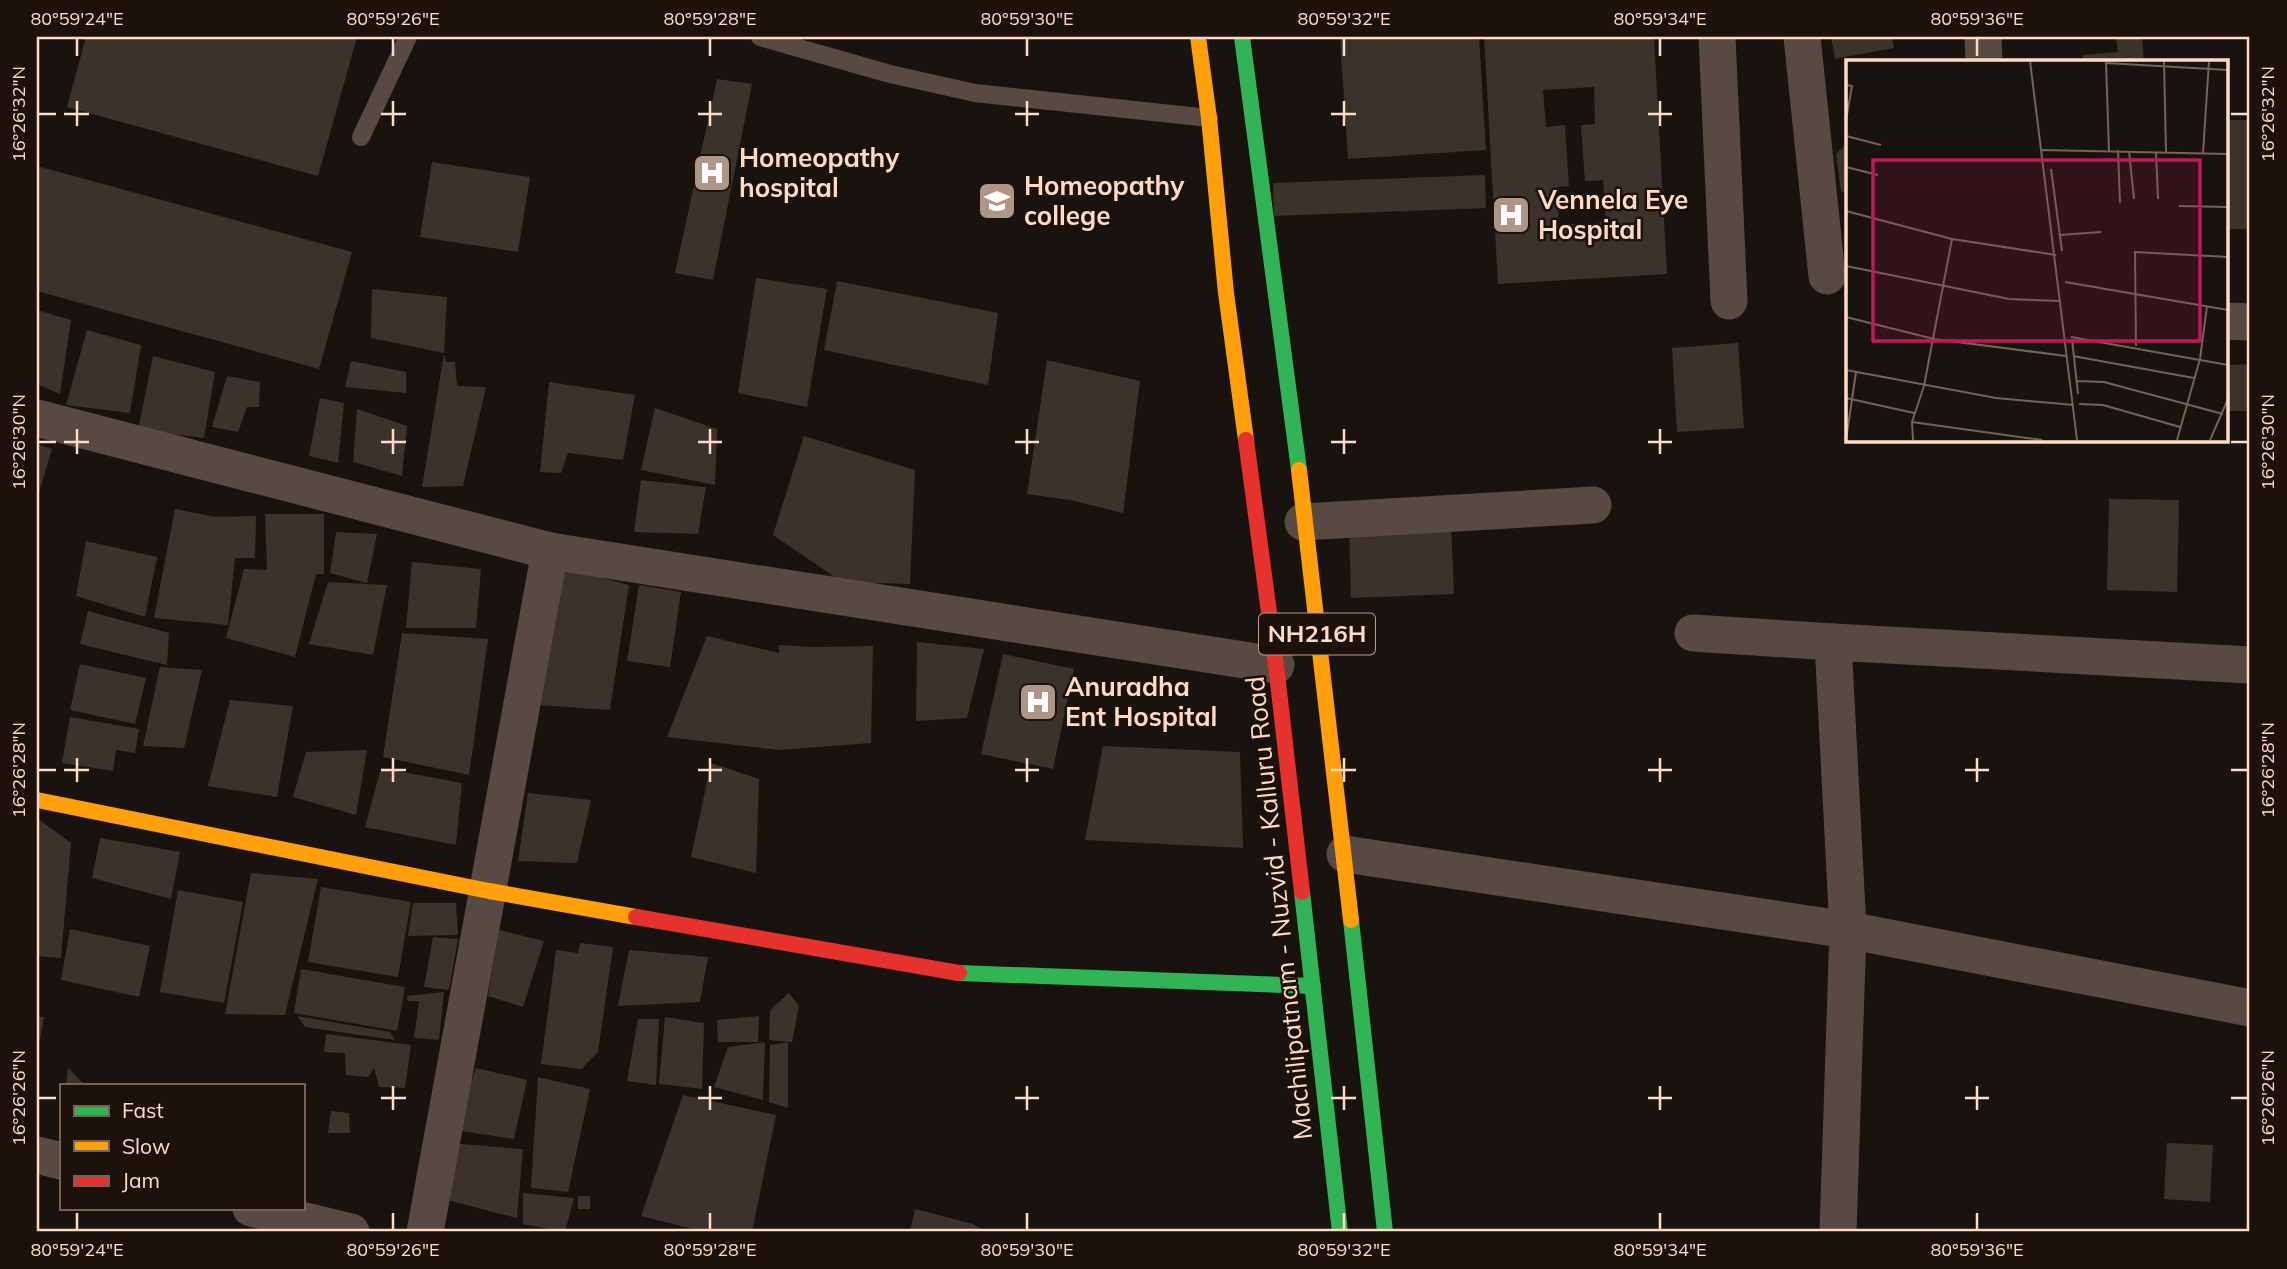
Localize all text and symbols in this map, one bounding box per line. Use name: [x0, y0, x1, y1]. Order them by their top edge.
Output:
text: 80°59'24"E: [30, 7, 124, 30]
text: 80°59'26"E: [346, 7, 440, 30]
text: 80°59'28"E: [663, 7, 757, 30]
text: 80°59'30"E: [980, 7, 1074, 30]
text: 80°59'32"E: [1297, 7, 1391, 30]
text: 80°59'34"E: [1613, 7, 1707, 30]
text: 80°59'36"E: [1930, 7, 2024, 30]
inset map: [1846, 60, 2228, 441]
text: 16°26'32"N: [7, 66, 30, 162]
text: 16°26'32"N: [2256, 66, 2279, 162]
place label: Homeopathy hospital: [739, 141, 900, 204]
hospital icon: Homeopathy hospital: [691, 152, 733, 194]
place label: Homeopathy college: [1024, 169, 1185, 232]
school or university icon: Homeopathy college: [976, 180, 1018, 222]
place label: Vennela Eye Hospital: [1537, 183, 1688, 246]
hospital icon: Vennela Eye Hospital: [1490, 194, 1532, 236]
text: 16°26'30"N: [7, 394, 30, 490]
text: 16°26'30"N: [2256, 394, 2279, 490]
road number: NH216H: [1259, 614, 1375, 654]
place label: Anuradha Ent Hospital: [1065, 670, 1217, 733]
street label: Machilipatnam - Nuzvid - Kalluru Road: [1238, 675, 1319, 1141]
hospital icon: Anuradha Ent Hospital: [1017, 681, 1059, 723]
text: 16°26'28"N: [7, 722, 30, 818]
text: 16°26'28"N: [2256, 722, 2279, 818]
text: 16°26'26"N: [7, 1050, 30, 1146]
text: 16°26'26"N: [2256, 1050, 2279, 1146]
legend: [60, 1084, 304, 1210]
text: Fast: [122, 1097, 164, 1123]
text: Slow: [122, 1133, 170, 1159]
text: Jam: [122, 1167, 160, 1193]
text: 80°59'24"E: [30, 1238, 124, 1261]
text: 80°59'26"E: [346, 1238, 440, 1261]
text: 80°59'28"E: [663, 1238, 757, 1261]
text: 80°59'30"E: [980, 1238, 1074, 1261]
text: 80°59'32"E: [1297, 1238, 1391, 1261]
text: 80°59'34"E: [1613, 1238, 1707, 1261]
text: 80°59'36"E: [1930, 1238, 2024, 1261]

